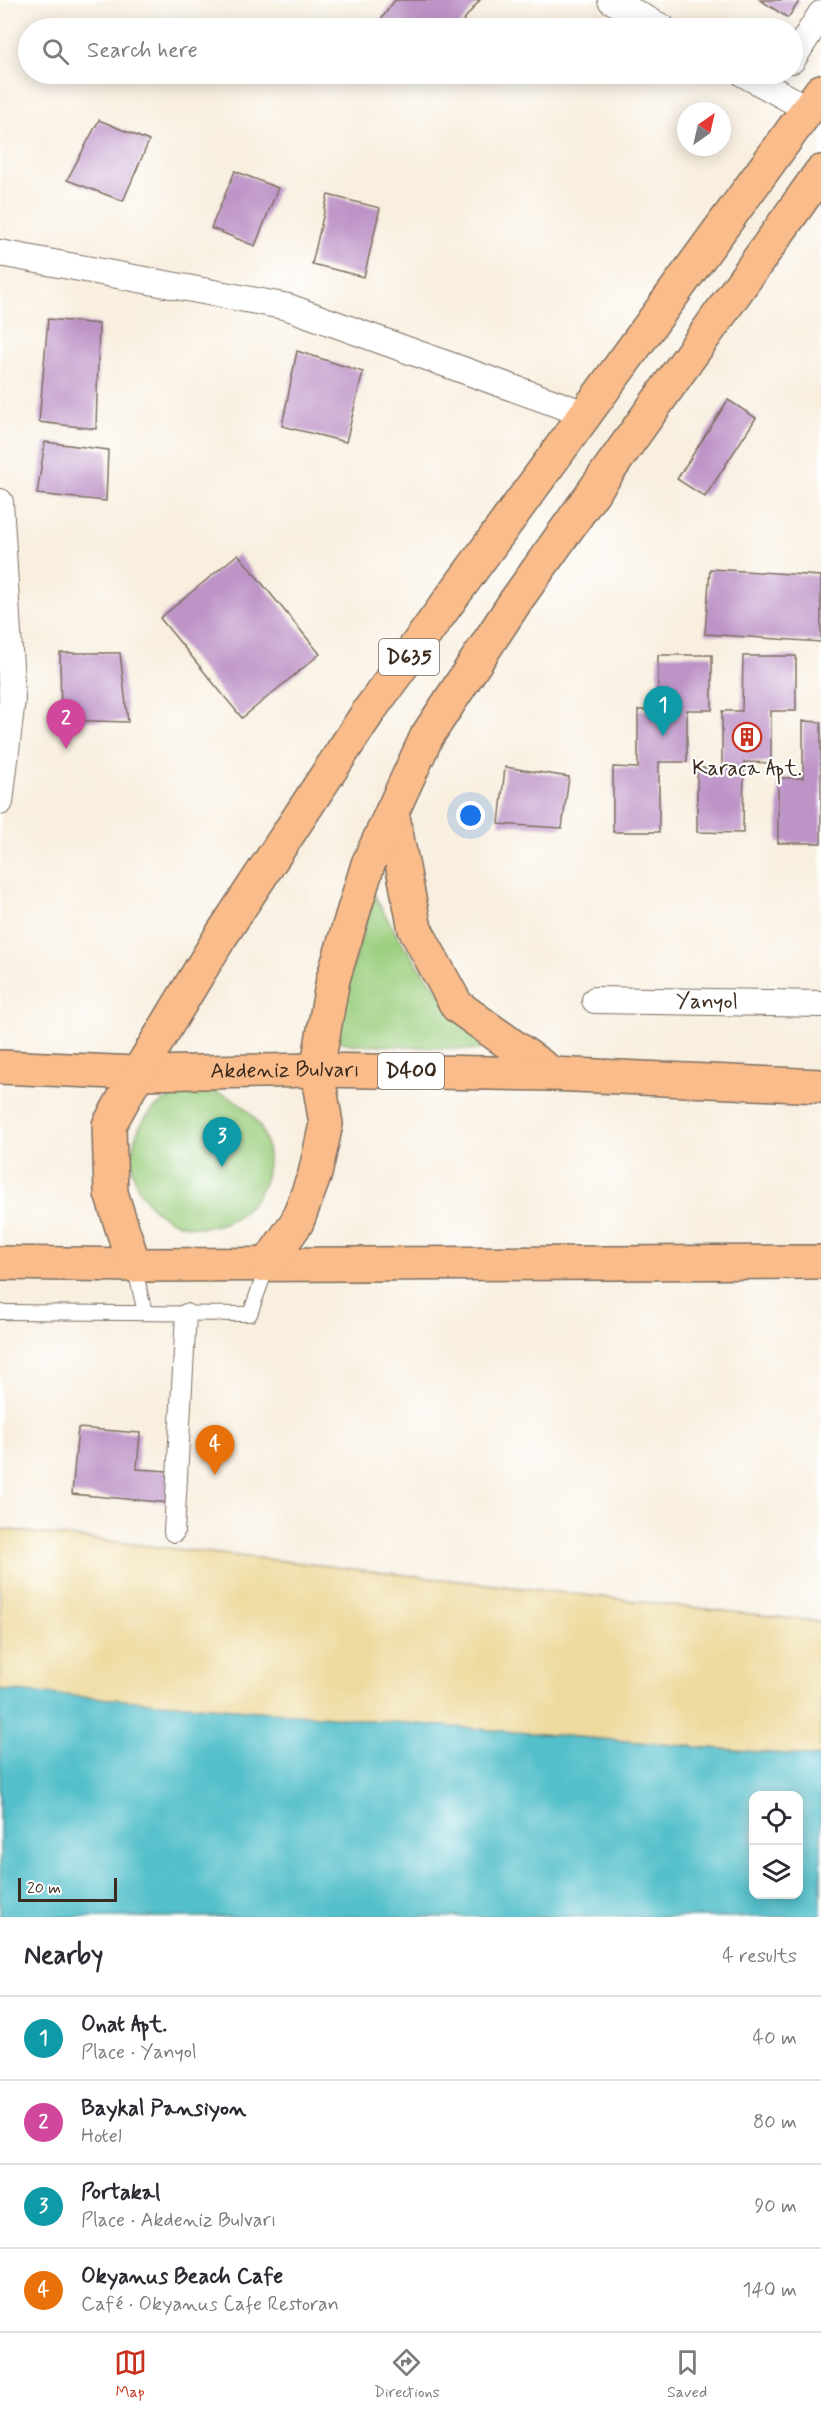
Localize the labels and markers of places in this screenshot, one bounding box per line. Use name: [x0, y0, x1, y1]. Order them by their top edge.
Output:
pin: 1: [644, 686, 682, 736]
pin: 2: [46, 700, 86, 749]
building icon: Karaca Apt.: [731, 721, 763, 753]
place label: Karaca Apt.: [692, 755, 802, 785]
pin: 3: [202, 1118, 242, 1167]
pin: 4: [196, 1426, 234, 1475]

